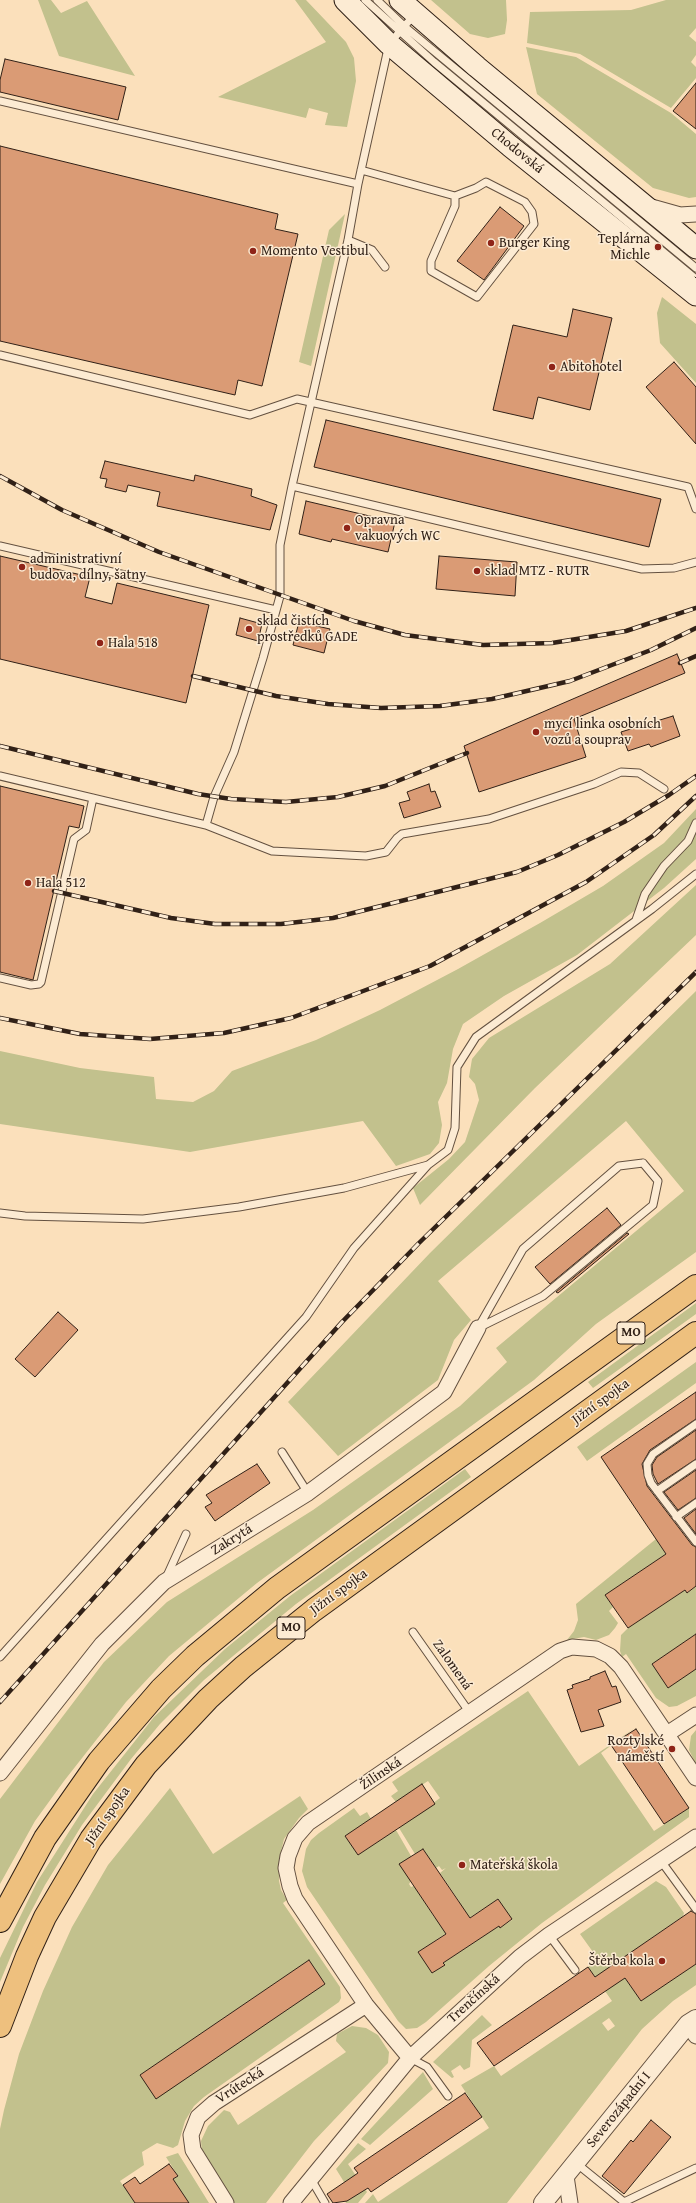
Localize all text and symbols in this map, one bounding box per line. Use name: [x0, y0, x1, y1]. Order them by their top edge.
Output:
street label: Chodovská: [487, 125, 547, 177]
place label: Teplárna Michle: [598, 231, 650, 264]
place label: Burger King: [499, 235, 570, 251]
marker: Burger King: [486, 238, 496, 248]
marker: Teplárna Michle: [653, 242, 663, 252]
place label: Momento Vestibul: [261, 243, 369, 259]
marker: Momento Vestibul: [248, 246, 258, 256]
place label: Abitohotel: [560, 359, 622, 375]
marker: Abitohotel: [547, 362, 557, 372]
place label: Opravna vakuových WC: [355, 512, 440, 544]
marker: Opravna vakuových WC: [342, 523, 352, 533]
place label: administrativní budova, dílny, šatny: [30, 551, 146, 584]
marker: administrativní budova, dílny, šatny: [17, 562, 27, 572]
place label: sklad MTZ - RUTR: [485, 563, 590, 579]
marker: sklad MTZ - RUTR: [472, 566, 482, 576]
place label: sklad čistích prostředků GADE: [257, 613, 358, 646]
marker: sklad čistích prostředků GADE: [244, 624, 254, 634]
place label: Hala 518: [108, 635, 158, 651]
marker: Hala 518: [95, 638, 105, 648]
place label: mycí linka osobních vozů a souprav: [544, 716, 661, 748]
marker: mycí linka osobních vozů a souprav: [531, 727, 541, 737]
place label: Hala 512: [36, 875, 86, 891]
marker: Hala 512: [23, 878, 33, 888]
road number: MO: [617, 1322, 645, 1344]
street label: Jižní spojka: [569, 1375, 633, 1429]
street label: Zakrytá: [208, 1521, 256, 1559]
street label: Jižní spojka: [307, 1565, 371, 1619]
road number: MO: [277, 1617, 305, 1639]
street label: Zalomená: [429, 1637, 475, 1693]
place label: Roztylské náměstí: [608, 1733, 664, 1766]
marker: Roztylské náměstí: [667, 1744, 677, 1754]
street label: Žilinská: [357, 1754, 405, 1794]
street label: Jižní spojka: [82, 1784, 134, 1848]
place label: Mateřská škola: [470, 1857, 558, 1873]
marker: Mateřská škola: [457, 1860, 467, 1870]
place label: Štěrba kola: [588, 1953, 654, 1969]
marker: Štěrba kola: [657, 1956, 667, 1966]
street label: Trenčínská: [444, 1971, 504, 2027]
street label: Vrútecká: [213, 2064, 267, 2108]
street label: Severozápadní I: [583, 2069, 655, 2151]

